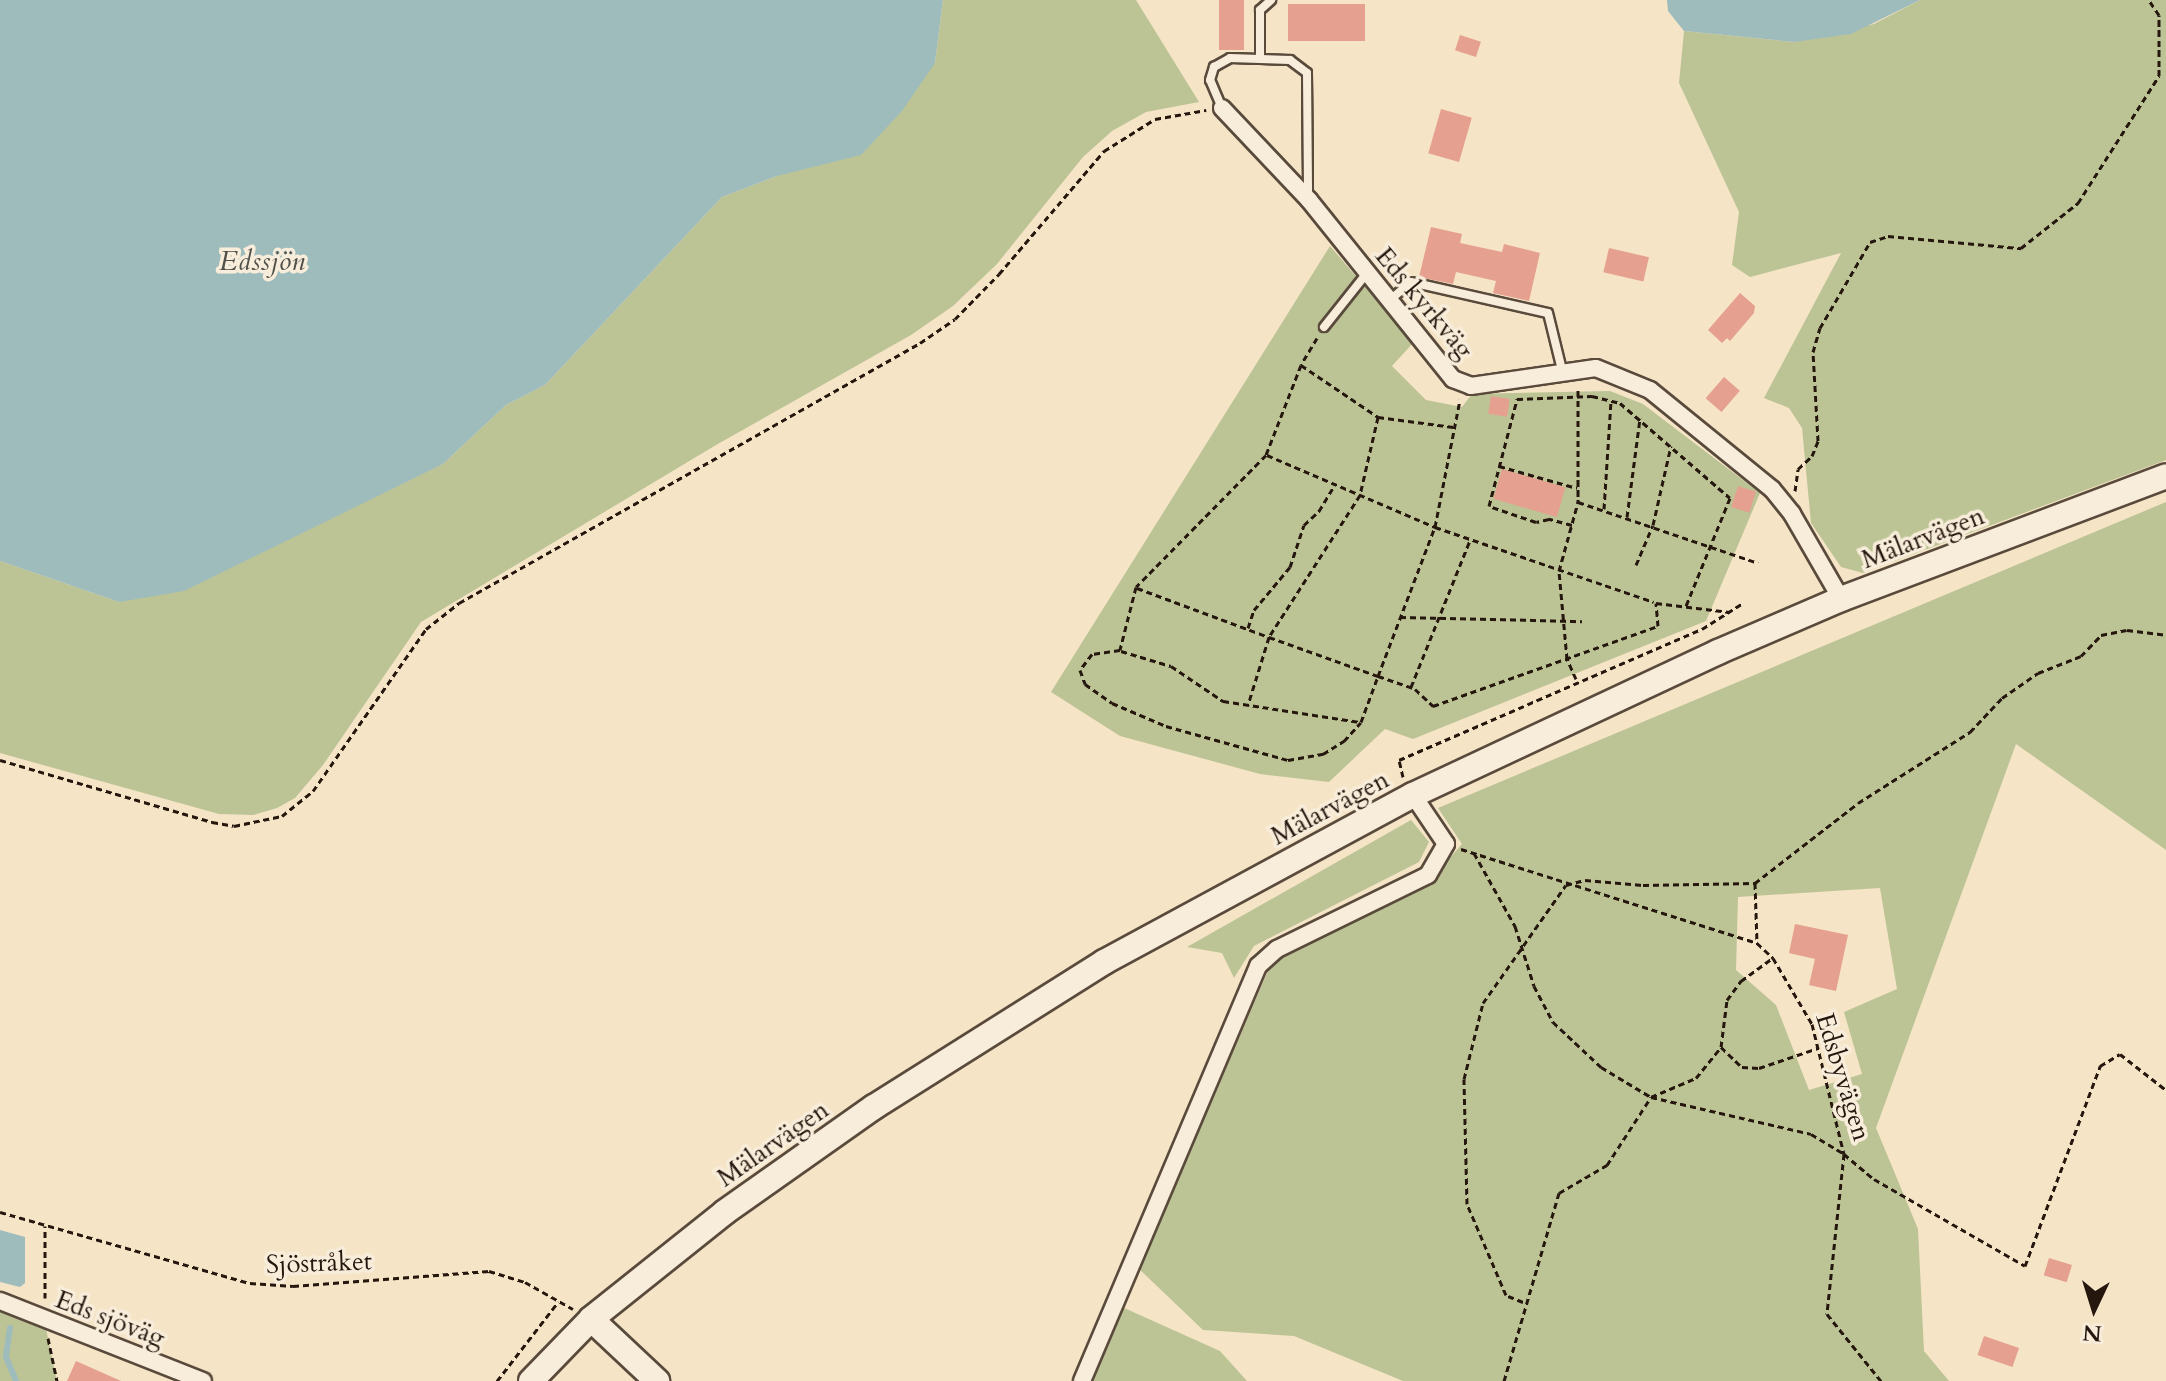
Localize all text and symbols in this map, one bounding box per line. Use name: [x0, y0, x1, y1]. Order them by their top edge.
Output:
street label: Eds kyrkväg: [1368, 241, 1480, 365]
water label: Edssjön: [219, 244, 305, 278]
street label: Mälarvägen: [1857, 500, 1989, 576]
street label: Mälarvägen: [1266, 764, 1394, 852]
street label: Edsbyvägen: [1809, 1009, 1877, 1145]
street label: Mälarvägen: [711, 1094, 835, 1194]
street label: Sjöstråket: [266, 1246, 372, 1280]
north arrow: [2054, 1269, 2134, 1349]
street label: Eds sjöväg: [51, 1284, 169, 1354]
text: N: [2082, 1317, 2103, 1349]

